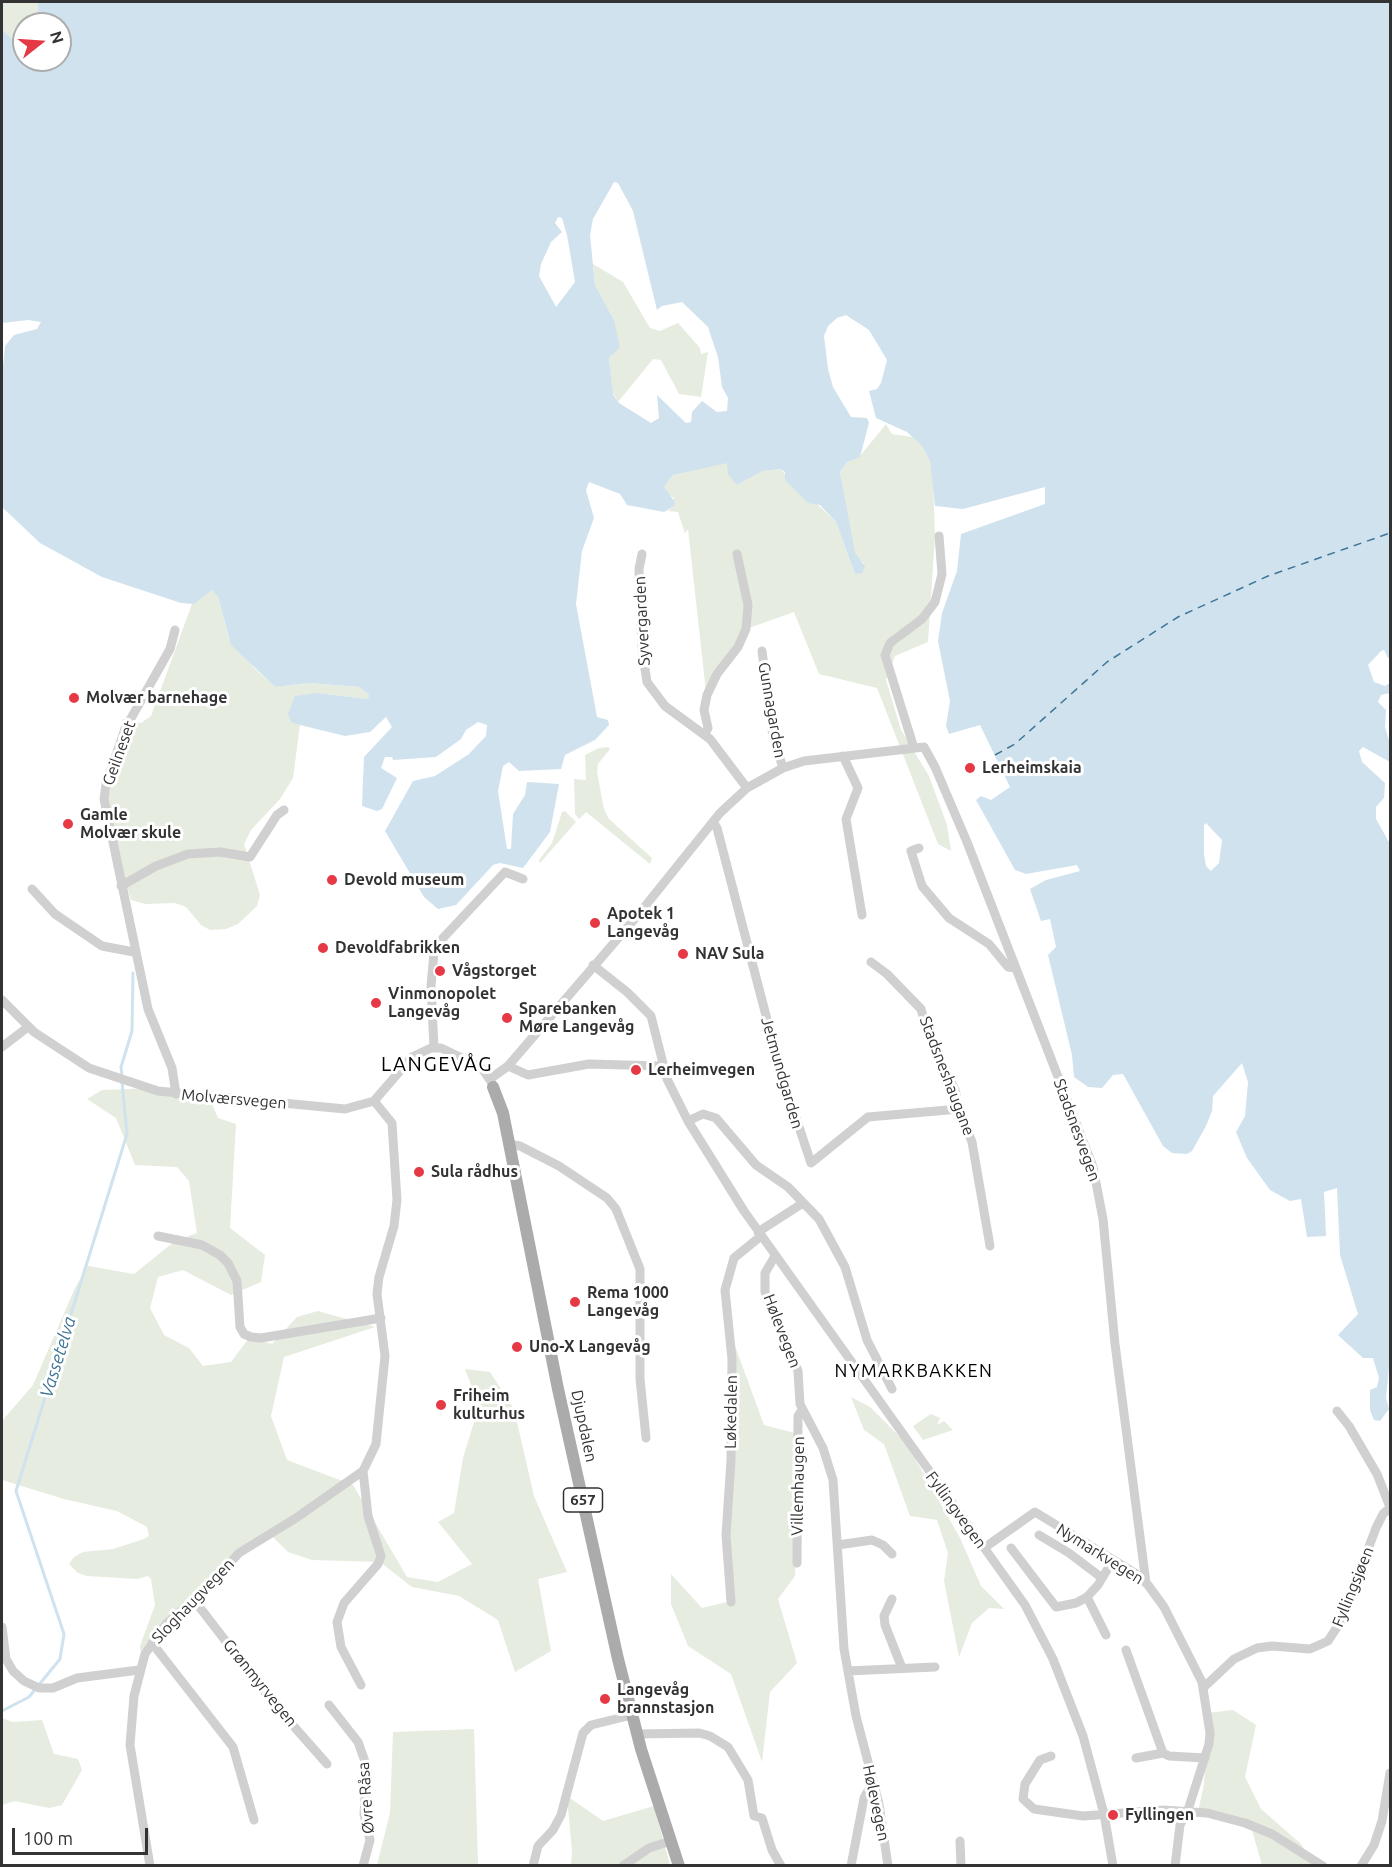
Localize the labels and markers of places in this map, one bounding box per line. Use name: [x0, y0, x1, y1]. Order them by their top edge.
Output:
place label: Molvær barnehage: [86, 688, 227, 708]
marker: Molvær barnehage: [67, 691, 81, 705]
place label: Lerheimskaia: [982, 758, 1082, 778]
marker: Lerheimskaia: [963, 761, 977, 775]
place label: Gamle Molvær skule: [80, 805, 181, 843]
marker: Gamle Molvær skule: [61, 817, 75, 831]
place label: Devold museum: [344, 870, 464, 890]
marker: Devold museum: [325, 873, 339, 887]
place label: Apotek 1 Langevåg: [607, 904, 679, 942]
marker: Apotek 1 Langevåg: [588, 916, 602, 930]
place label: Devoldfabrikken: [335, 938, 460, 958]
marker: Devoldfabrikken: [316, 941, 330, 955]
place label: NAV Sula: [695, 944, 764, 964]
marker: NAV Sula: [676, 947, 690, 961]
place label: Vågstorget: [452, 961, 537, 981]
marker: Vågstorget: [433, 964, 447, 978]
place label: Vinmonopolet Langevåg: [388, 984, 496, 1022]
marker: Vinmonopolet Langevåg: [369, 996, 383, 1010]
place label: Sparebanken Møre Langevåg: [519, 999, 635, 1037]
marker: Sparebanken Møre Langevåg: [500, 1011, 514, 1025]
place label: Lerheimvegen: [648, 1060, 755, 1080]
marker: Lerheimvegen: [629, 1063, 643, 1077]
place label: Sula rådhus: [431, 1162, 518, 1182]
marker: Sula rådhus: [412, 1165, 426, 1179]
place label: Rema 1000 Langevåg: [587, 1283, 669, 1321]
marker: Rema 1000 Langevåg: [568, 1295, 582, 1309]
place label: Uno-X Langevåg: [529, 1337, 651, 1357]
marker: Uno-X Langevåg: [510, 1340, 524, 1354]
place label: Friheim kulturhus: [453, 1386, 525, 1424]
marker: Friheim kulturhus: [434, 1398, 448, 1412]
place label: Langevåg brannstasjon: [617, 1680, 714, 1718]
marker: Langevåg brannstasjon: [598, 1692, 612, 1706]
place label: Fyllingen: [1125, 1805, 1194, 1825]
marker: Fyllingen: [1106, 1808, 1120, 1822]

